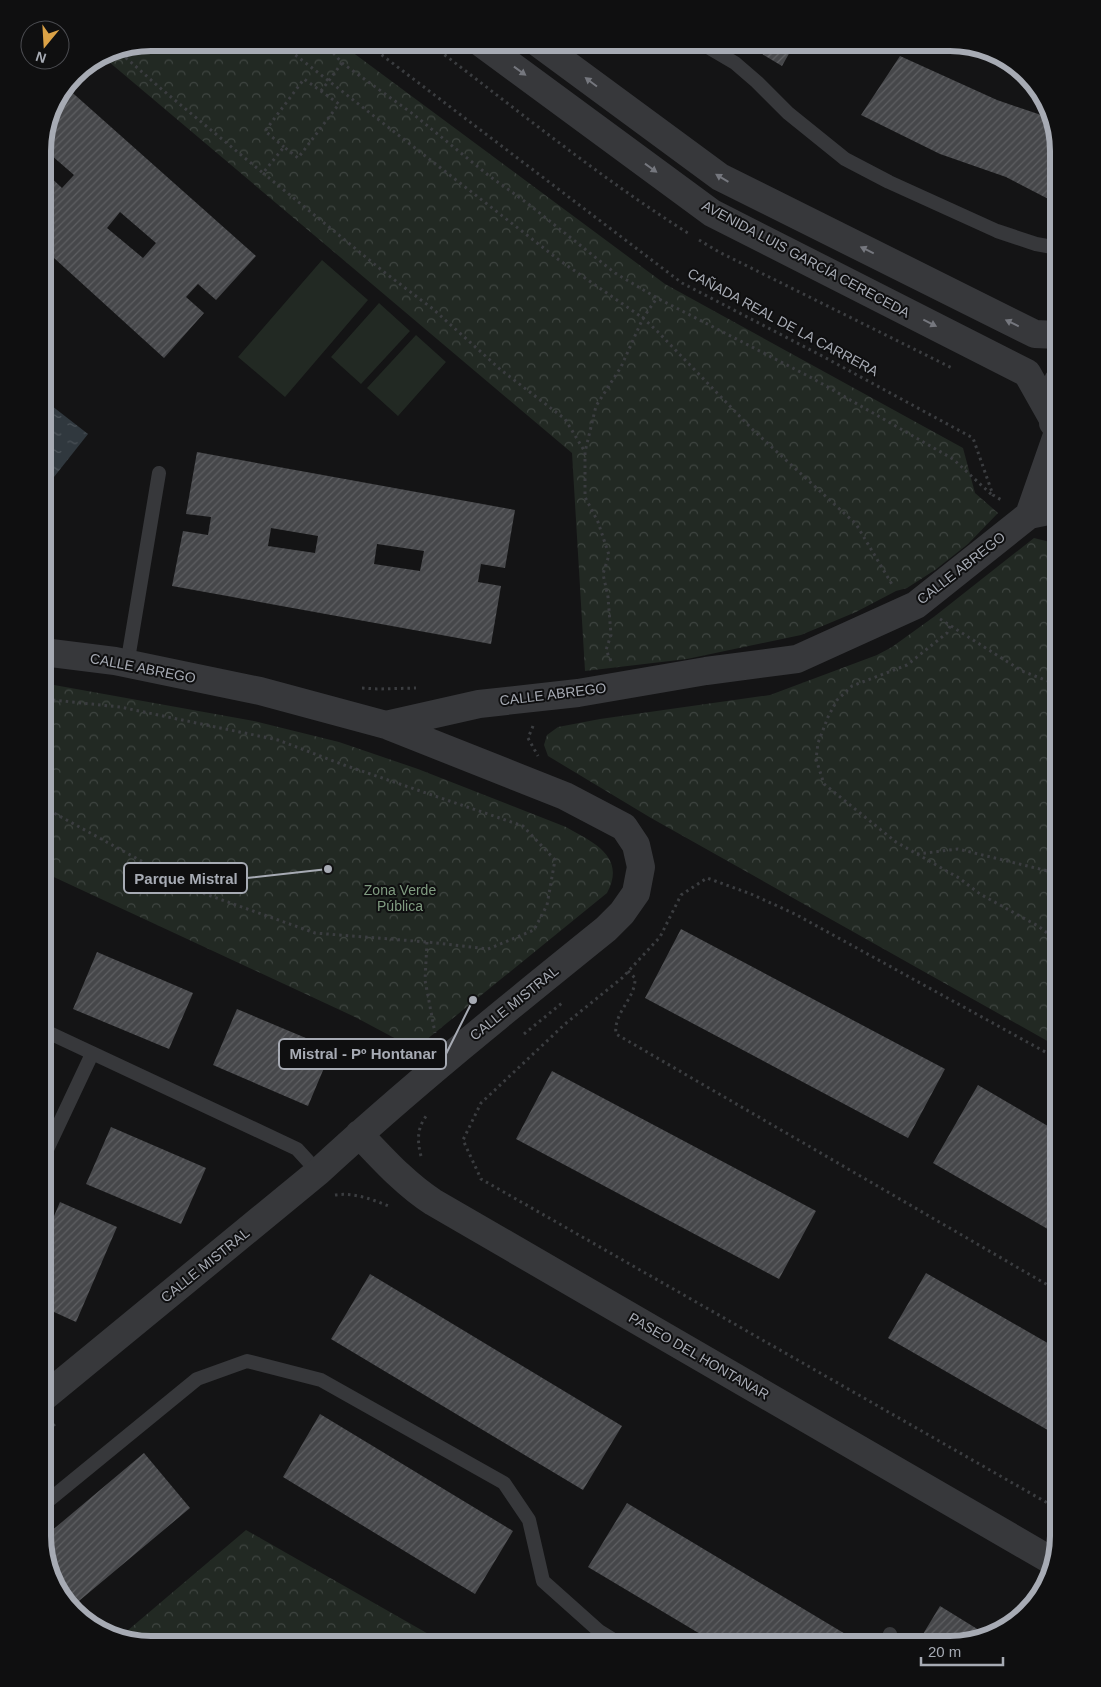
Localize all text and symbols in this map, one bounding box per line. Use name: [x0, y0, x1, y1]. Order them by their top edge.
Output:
north arrow: [20, 20, 70, 70]
text: N: [34, 48, 48, 67]
one-way arrow: [513, 66, 526, 77]
one-way arrow: [585, 76, 598, 87]
one-way arrow: [644, 163, 658, 173]
one-way arrow: [715, 173, 728, 182]
street label: AVENIDA LUIS GARCÍA CERECEDA: [699, 197, 913, 321]
one-way arrow: [860, 246, 874, 254]
street label: CAÑADA REAL DE LA CARRERA: [685, 265, 882, 379]
one-way arrow: [922, 319, 937, 327]
one-way arrow: [1005, 319, 1019, 327]
street label: CALLE ABREGO: [914, 529, 1008, 607]
street label: CALLE ABREGO: [89, 650, 197, 686]
street label: CALLE ABREGO: [499, 680, 607, 708]
callout: Parque Mistral: [124, 863, 247, 893]
text: Parque Mistral: [134, 870, 238, 887]
park label: Zona Verde Pública: [364, 882, 436, 914]
street label: CALLE MISTRAL: [467, 962, 562, 1043]
callout: Mistral - Pº Hontanar: [279, 1039, 446, 1069]
text: Mistral - Pº Hontanar: [289, 1045, 437, 1062]
street label: CALLE MISTRAL: [158, 1224, 253, 1305]
street label: PASEO DEL HONTANAR: [626, 1309, 772, 1403]
scale bar: [921, 1634, 1004, 1666]
text: 20 m: [928, 1643, 961, 1660]

